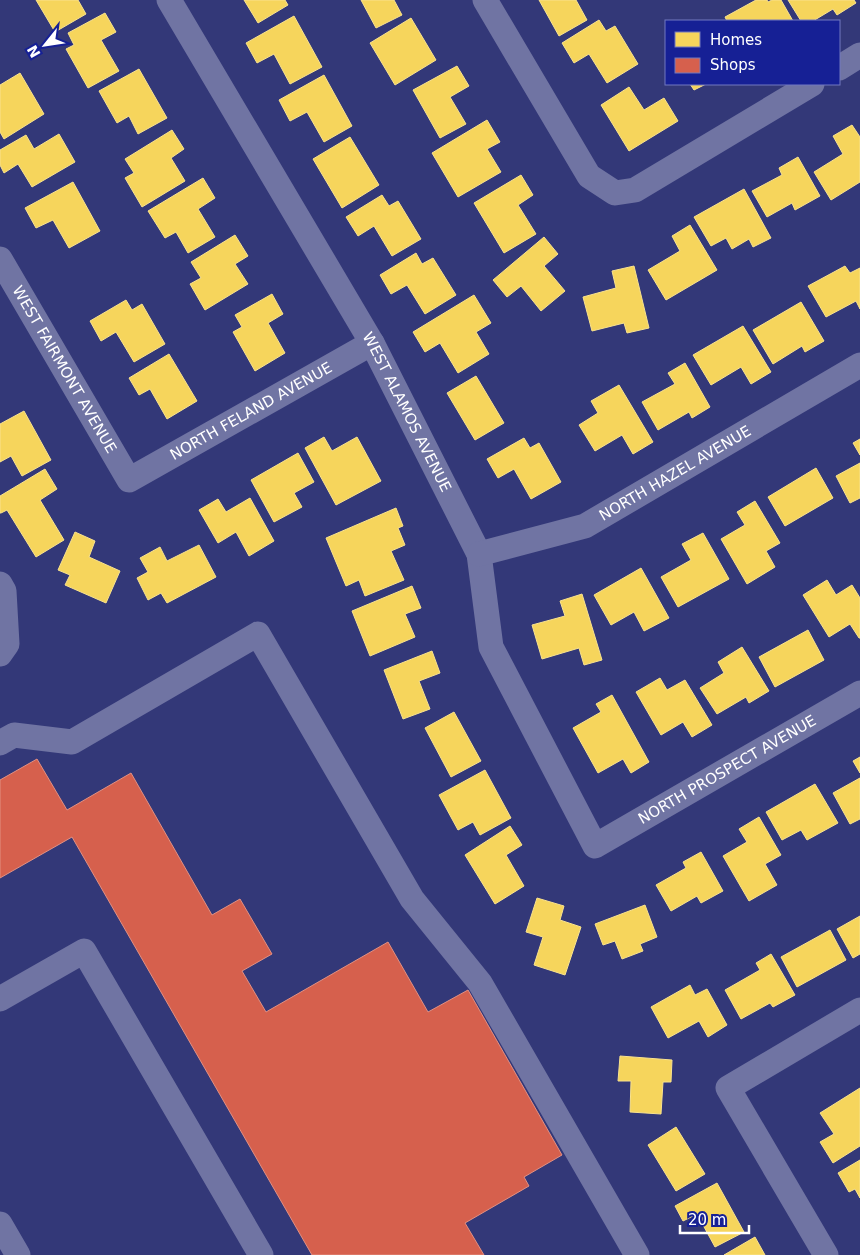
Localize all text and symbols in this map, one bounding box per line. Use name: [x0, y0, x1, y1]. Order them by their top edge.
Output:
north arrow: [20, 20, 70, 70]
legend: [665, 20, 840, 85]
text: Homes: [710, 31, 762, 49]
text: N: [24, 42, 44, 61]
text: Shops: [710, 56, 756, 74]
street label: WEST FAIRMONT AVENUE: [9, 283, 120, 457]
street label: WEST ALAMOS AVENUE: [359, 329, 455, 495]
street label: NORTH FELAND AVENUE: [167, 358, 335, 464]
street label: NORTH HAZEL AVENUE: [596, 422, 754, 525]
street label: NORTH PROSPECT AVENUE: [635, 711, 819, 828]
scale bar: [680, 1202, 749, 1234]
text: 20 m: [688, 1211, 726, 1229]

